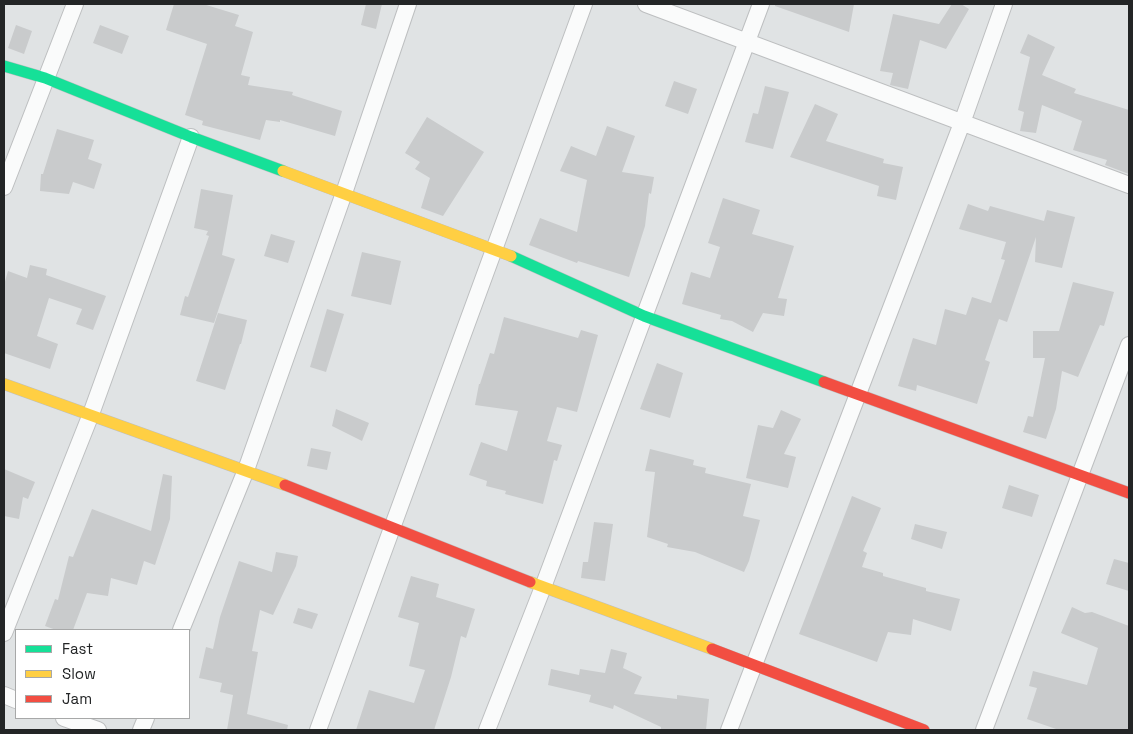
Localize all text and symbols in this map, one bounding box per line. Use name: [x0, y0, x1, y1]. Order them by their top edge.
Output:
legend: [15, 629, 190, 719]
text: Fast: [62, 639, 93, 658]
text: Slow: [62, 664, 96, 683]
text: Jam: [62, 689, 92, 708]

